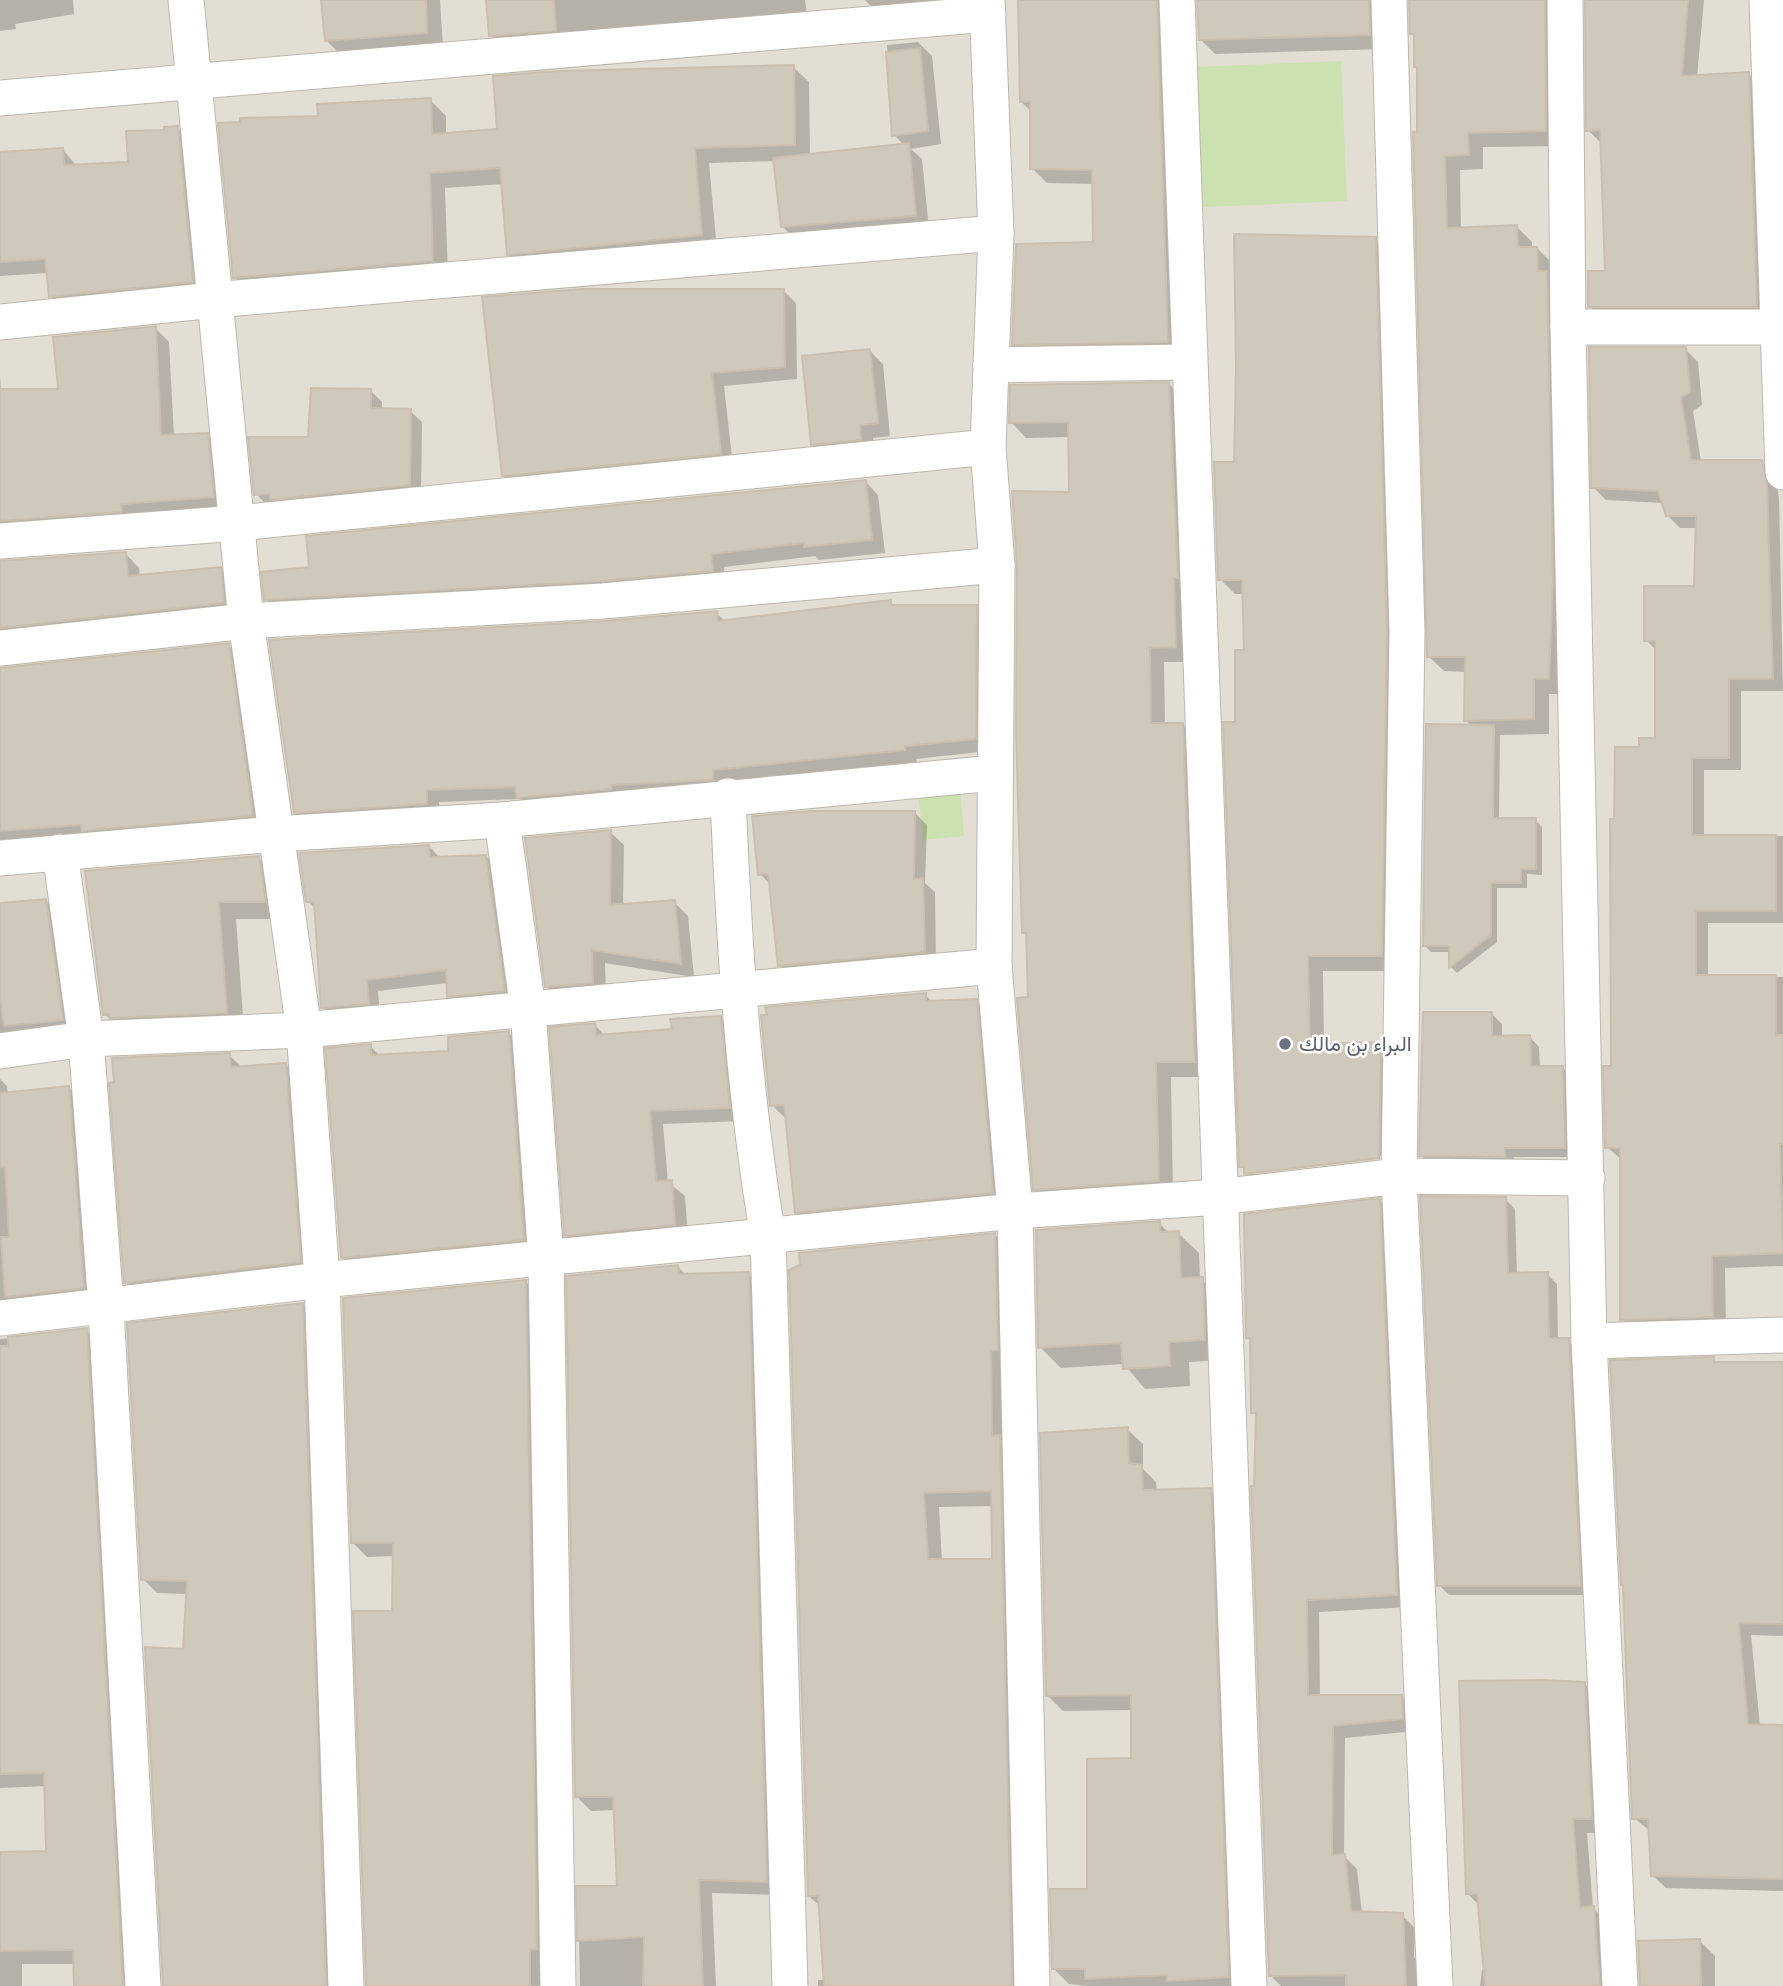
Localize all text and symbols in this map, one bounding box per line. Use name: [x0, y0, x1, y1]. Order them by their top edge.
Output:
place label: البراء بن مالك: [1299, 1031, 1412, 1057]
marker: البراء بن مالك: [1277, 1036, 1293, 1052]

